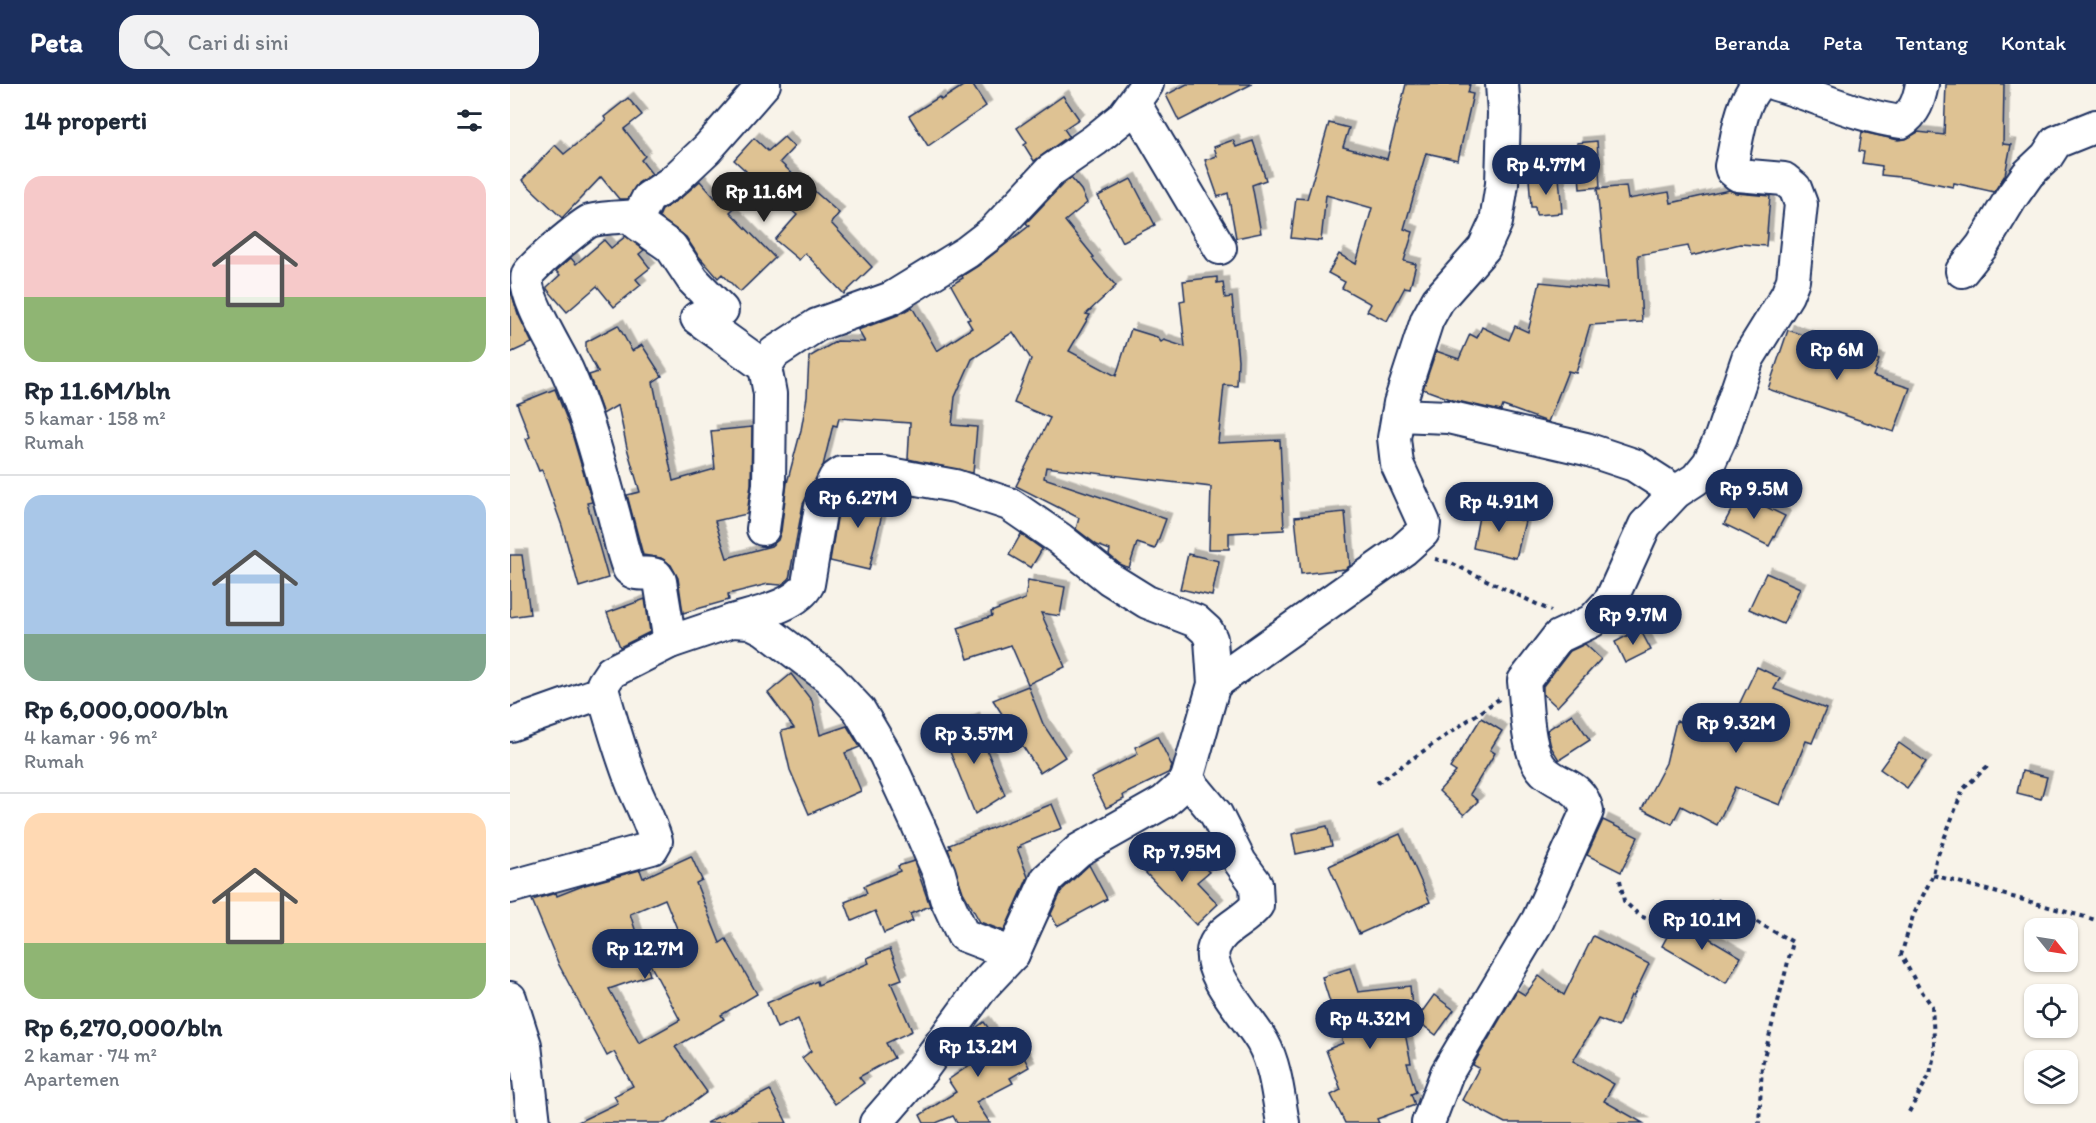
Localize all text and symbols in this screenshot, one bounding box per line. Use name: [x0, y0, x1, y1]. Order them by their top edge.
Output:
search box: [119, 15, 539, 69]
text: Peta: [30, 25, 83, 59]
icon: search: [140, 26, 173, 59]
text: Cari di sini: [188, 29, 289, 56]
text: Beranda: [1714, 30, 1790, 55]
text: Peta: [1823, 30, 1863, 55]
text: Tentang: [1896, 30, 1968, 55]
text: Kontak: [2001, 30, 2066, 55]
text: 14 properti: [24, 104, 147, 136]
icon: filters: [453, 104, 486, 137]
pin: Rp 4.77M: [1484, 145, 1608, 196]
text: Rp 4.77M: [1506, 152, 1586, 176]
pin: Rp 11.6M: [702, 172, 826, 223]
text: Rp 11.6M: [726, 179, 802, 203]
icon: home: [201, 215, 309, 323]
pin: Rp 6M: [1795, 330, 1879, 381]
text: Rp 6M: [1810, 337, 1864, 361]
text: Rp 11.6M/bln: [24, 374, 171, 406]
text: 5 kamar · 158 m²: [24, 406, 166, 430]
text: Rumah: [24, 430, 84, 454]
pin: Rp 9.5M: [1699, 469, 1809, 520]
text: Rp 9.5M: [1719, 476, 1789, 500]
pin: Rp 6.27M: [796, 478, 920, 529]
pin: Rp 4.91M: [1437, 482, 1561, 533]
text: Rp 6.27M: [819, 485, 897, 509]
text: Rp 4.91M: [1459, 489, 1539, 513]
icon: home: [201, 534, 309, 642]
pin: Rp 9.7M: [1578, 595, 1688, 646]
text: Rp 9.7M: [1599, 602, 1667, 626]
text: Rp 6,000,000/bln: [24, 693, 228, 725]
pin: Rp 9.32M: [1674, 703, 1798, 754]
text: Rp 9.32M: [1696, 710, 1776, 734]
pin: Rp 3.57M: [912, 714, 1036, 765]
text: Rp 3.57M: [934, 721, 1014, 745]
text: 4 kamar · 96 m²: [24, 725, 158, 749]
text: Rumah: [24, 749, 84, 773]
pin: Rp 7.95M: [1120, 832, 1244, 883]
text: Rp 7.95M: [1143, 839, 1221, 863]
icon: home: [201, 852, 309, 960]
pin: Rp 10.1M: [1640, 900, 1764, 951]
text: Rp 10.1M: [1663, 907, 1741, 931]
north arrow: [2024, 918, 2078, 972]
map controls: [2024, 918, 2078, 1104]
pin: Rp 12.7M: [583, 929, 707, 980]
text: Rp 12.7M: [606, 936, 684, 960]
button: locate: [2024, 984, 2078, 1038]
pin: Rp 4.32M: [1308, 999, 1432, 1050]
text: Rp 4.32M: [1329, 1006, 1411, 1030]
text: Rp 6,270,000/bln: [24, 1011, 223, 1043]
pin: Rp 13.2M: [916, 1027, 1040, 1078]
text: Rp 13.2M: [939, 1034, 1017, 1058]
text: 2 kamar · 74 m²: [24, 1043, 157, 1067]
button: layers: [2024, 1050, 2078, 1104]
text: Apartemen: [24, 1067, 119, 1091]

